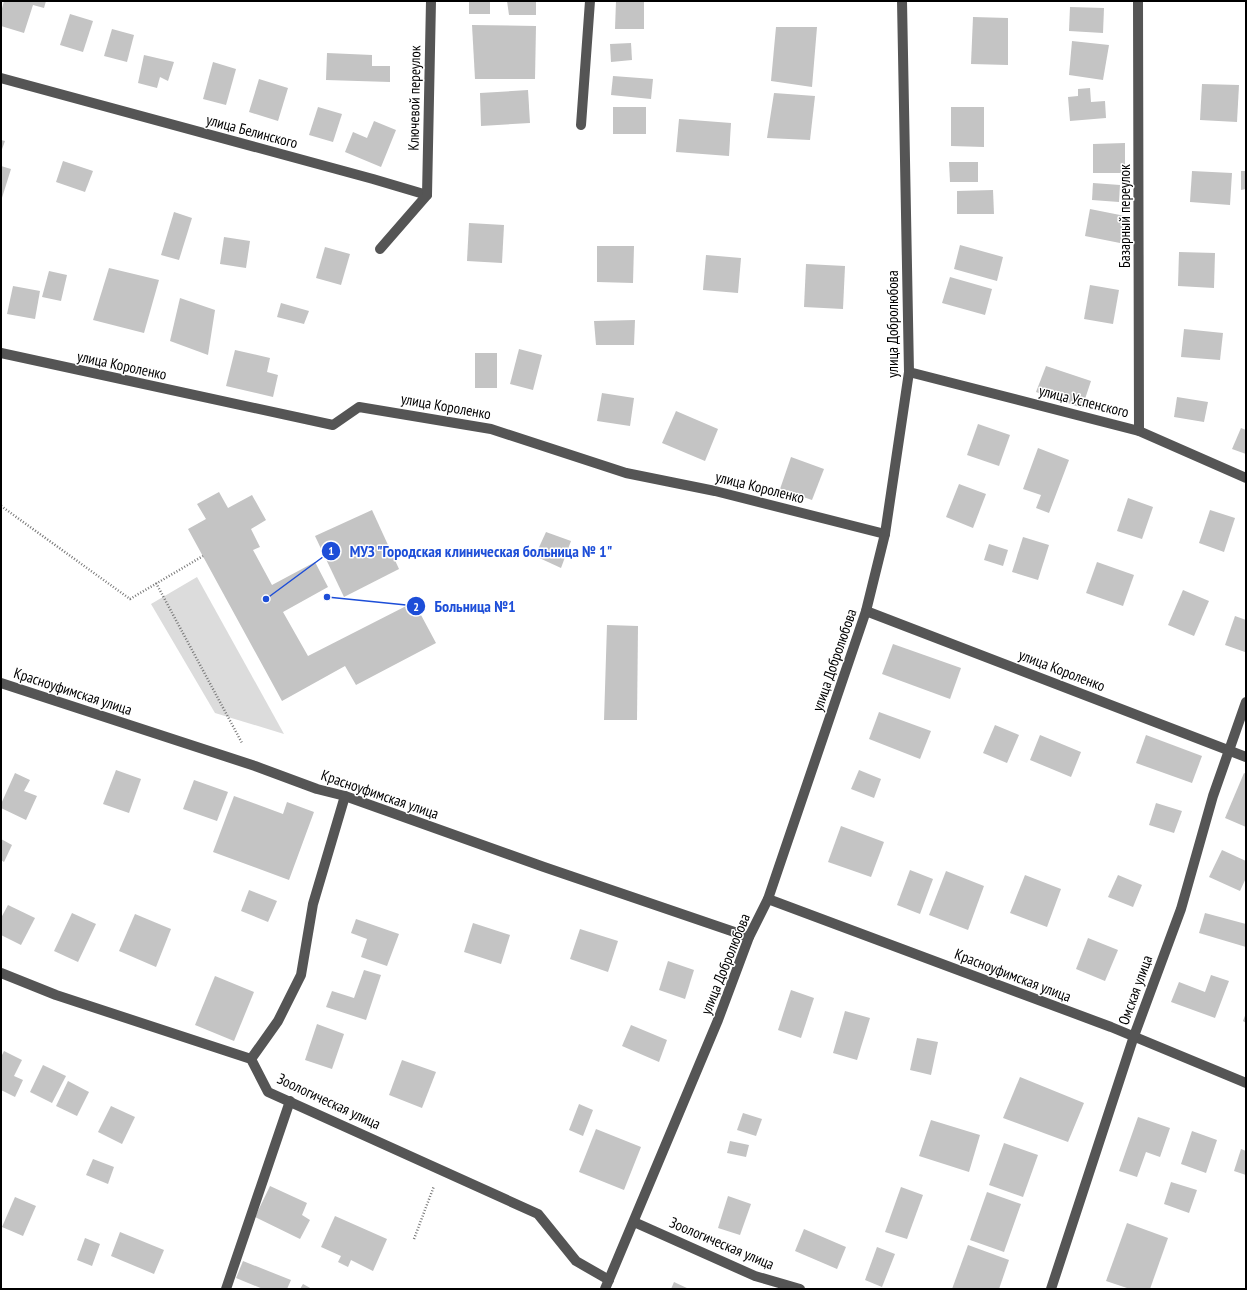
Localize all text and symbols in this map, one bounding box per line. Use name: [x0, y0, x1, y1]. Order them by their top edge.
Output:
street label: Ключевой переулок: [404, 45, 424, 151]
street label: улица Белинского: [204, 110, 300, 152]
street label: Базарный переулок: [1115, 164, 1134, 268]
street label: улица Добролюбова: [883, 270, 902, 378]
street label: улица Короленко: [75, 346, 169, 384]
street label: улица Успенского: [1037, 381, 1131, 421]
street label: улица Короленко: [399, 389, 493, 423]
street label: улица Короленко: [714, 467, 806, 507]
callout: МУЗ "Городская клиническая больница № 1": [321, 537, 621, 565]
text: МУЗ "Городская клиническая больница № 1": [350, 541, 612, 561]
text: 1: [328, 543, 334, 558]
callout: Больница №1: [406, 592, 523, 620]
text: Больница №1: [434, 596, 516, 616]
text: 2: [413, 599, 419, 614]
street label: улица Добролюбова: [808, 606, 860, 714]
street label: улица Короленко: [1016, 645, 1108, 695]
street label: Красноуфимская улица: [12, 663, 134, 719]
street label: Красноуфимская улица: [319, 765, 441, 823]
street label: улица Добролюбова: [696, 911, 754, 1017]
street label: Красноуфимская улица: [952, 944, 1074, 1006]
street label: Омская улица: [1114, 953, 1156, 1027]
street label: Зоологическая улица: [274, 1069, 384, 1133]
street label: Зоологическая улица: [667, 1212, 777, 1274]

